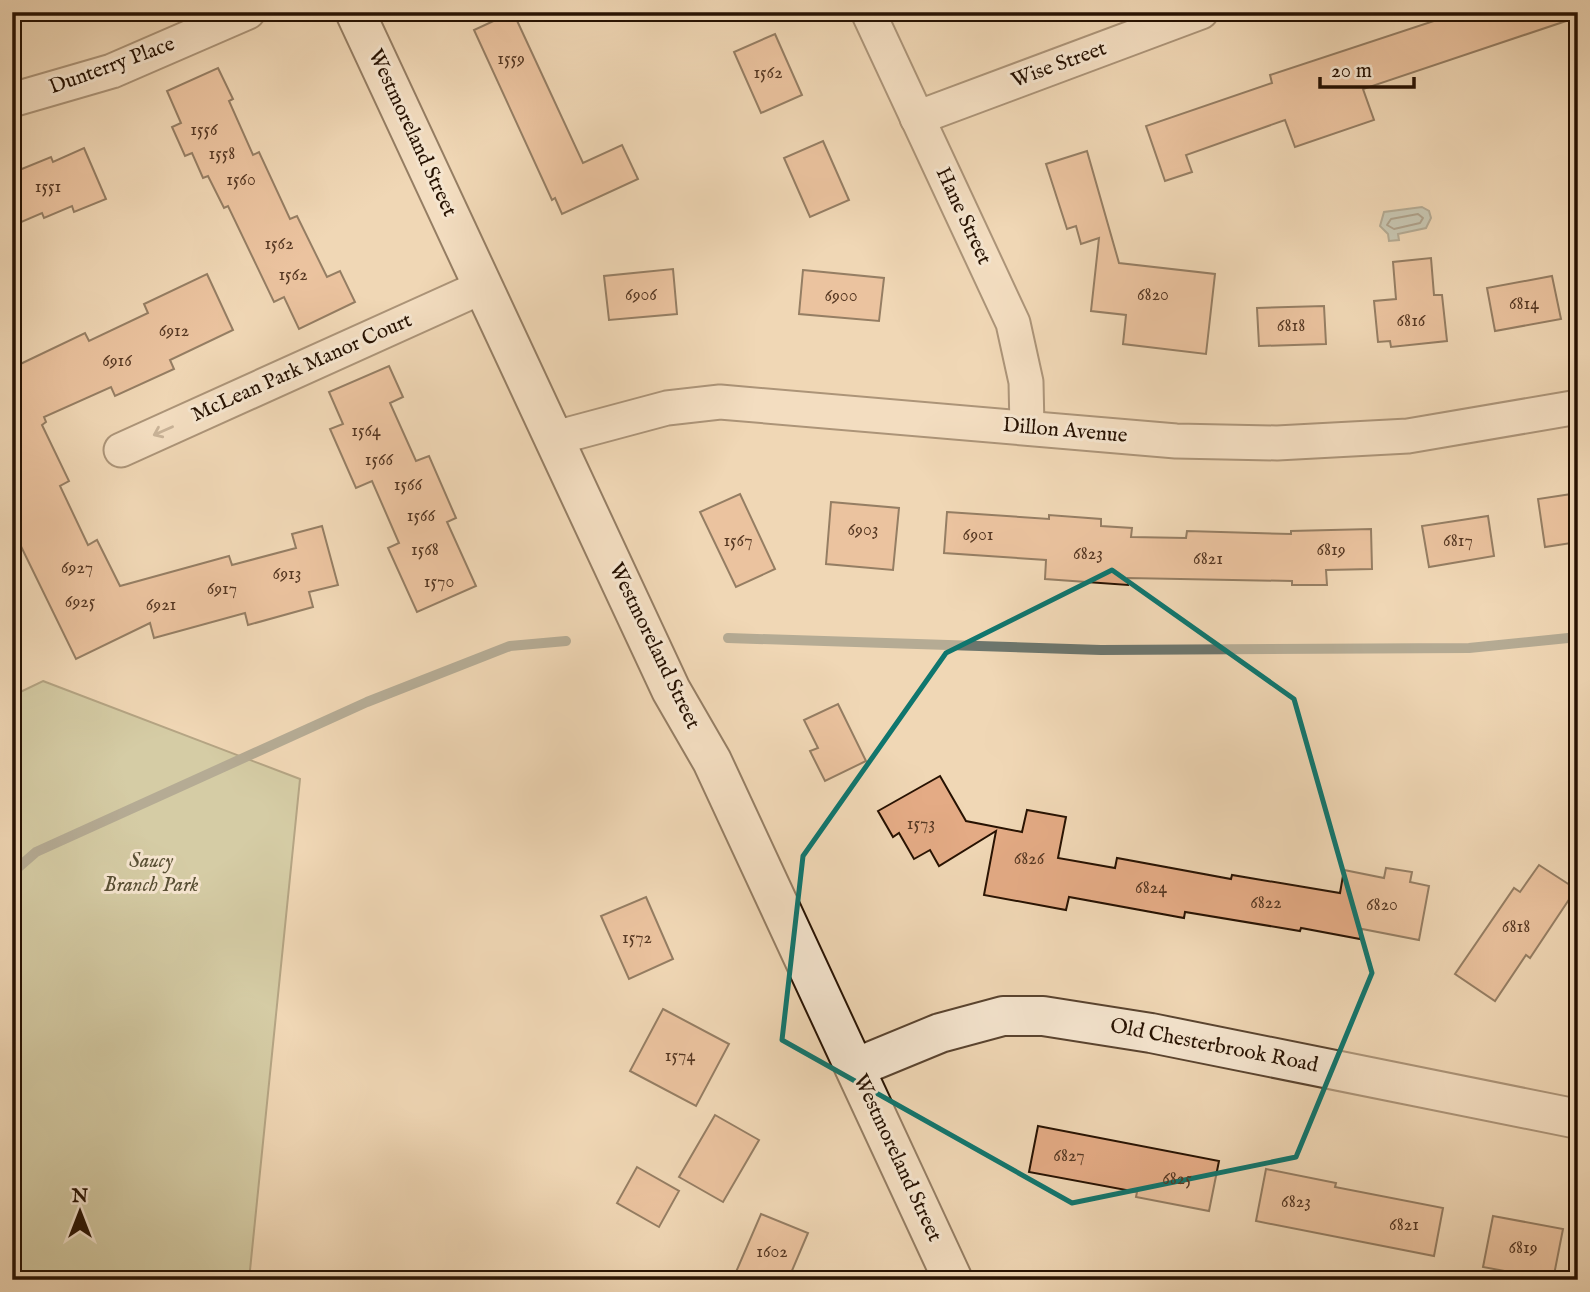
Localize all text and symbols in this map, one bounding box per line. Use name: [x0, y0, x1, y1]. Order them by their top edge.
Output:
street label: Dunterry Place: [46, 31, 179, 101]
street label: Wise Street: [1008, 35, 1110, 95]
street label: Westmoreland Street: [361, 45, 463, 221]
scale bar: [1320, 46, 1415, 90]
house number: 1559: [497, 48, 525, 71]
text: 20 m: [1331, 58, 1372, 85]
house number: 1562: [753, 62, 783, 85]
house number: 1556: [190, 119, 218, 142]
house number: 1558: [209, 143, 235, 166]
street label: Hane Street: [929, 163, 997, 269]
house number: 1560: [226, 169, 256, 192]
house number: 1551: [35, 176, 61, 199]
house number: 1562: [264, 233, 294, 256]
house number: 1562: [278, 264, 308, 287]
house number: 6906: [625, 284, 657, 307]
house number: 6820: [1137, 284, 1169, 307]
house number: 6900: [824, 285, 858, 308]
house number: 6814: [1509, 293, 1539, 316]
street label: McLean Park Manor Court: [188, 307, 416, 429]
house number: 6816: [1397, 310, 1426, 333]
house number: 6818: [1277, 315, 1305, 338]
house number: 6912: [159, 320, 189, 343]
house number: 6916: [102, 350, 132, 373]
street label: Dillon Avenue: [1002, 412, 1129, 450]
house number: 1564: [351, 420, 381, 443]
one-way arrow: [153, 425, 174, 438]
house number: 1566: [365, 449, 394, 472]
house number: 1566: [394, 474, 423, 497]
house number: 1566: [407, 505, 436, 528]
house number: 6903: [847, 519, 879, 542]
house number: 6901: [963, 524, 993, 547]
house number: 1567: [723, 530, 753, 553]
house number: 6817: [1443, 530, 1473, 553]
house number: 1568: [411, 539, 439, 562]
house number: 6819: [1316, 539, 1346, 562]
house number: 6823: [1073, 543, 1103, 566]
house number: 6821: [1193, 548, 1223, 571]
house number: 6927: [61, 557, 93, 580]
street label: Westmoreland Street: [602, 558, 706, 734]
house number: 6913: [273, 563, 301, 586]
house number: 1570: [424, 571, 454, 594]
house number: 6917: [207, 578, 237, 601]
house number: 6925: [65, 591, 96, 614]
house number: 6921: [146, 594, 176, 617]
house number: 1573: [907, 813, 935, 836]
park label: Saucy Branch Park: [104, 848, 199, 899]
house number: 6826: [1014, 848, 1045, 871]
house number: 6824: [1135, 877, 1167, 900]
house number: 6822: [1250, 892, 1282, 915]
house number: 6820: [1366, 894, 1398, 917]
house number: 6818: [1502, 916, 1530, 939]
house number: 1572: [622, 927, 652, 950]
street label: Old Chesterbrook Road: [1108, 1013, 1321, 1080]
house number: 1574: [665, 1045, 695, 1068]
street label: Westmoreland Street: [846, 1070, 948, 1246]
house number: 6827: [1053, 1145, 1085, 1168]
house number: 6825: [1162, 1168, 1192, 1191]
north arrow: [46, 1176, 116, 1246]
text: N: [71, 1185, 89, 1209]
house number: 6823: [1281, 1191, 1311, 1214]
house number: 6821: [1389, 1214, 1419, 1237]
house number: 6819: [1508, 1237, 1538, 1260]
house number: 1602: [756, 1241, 788, 1264]

